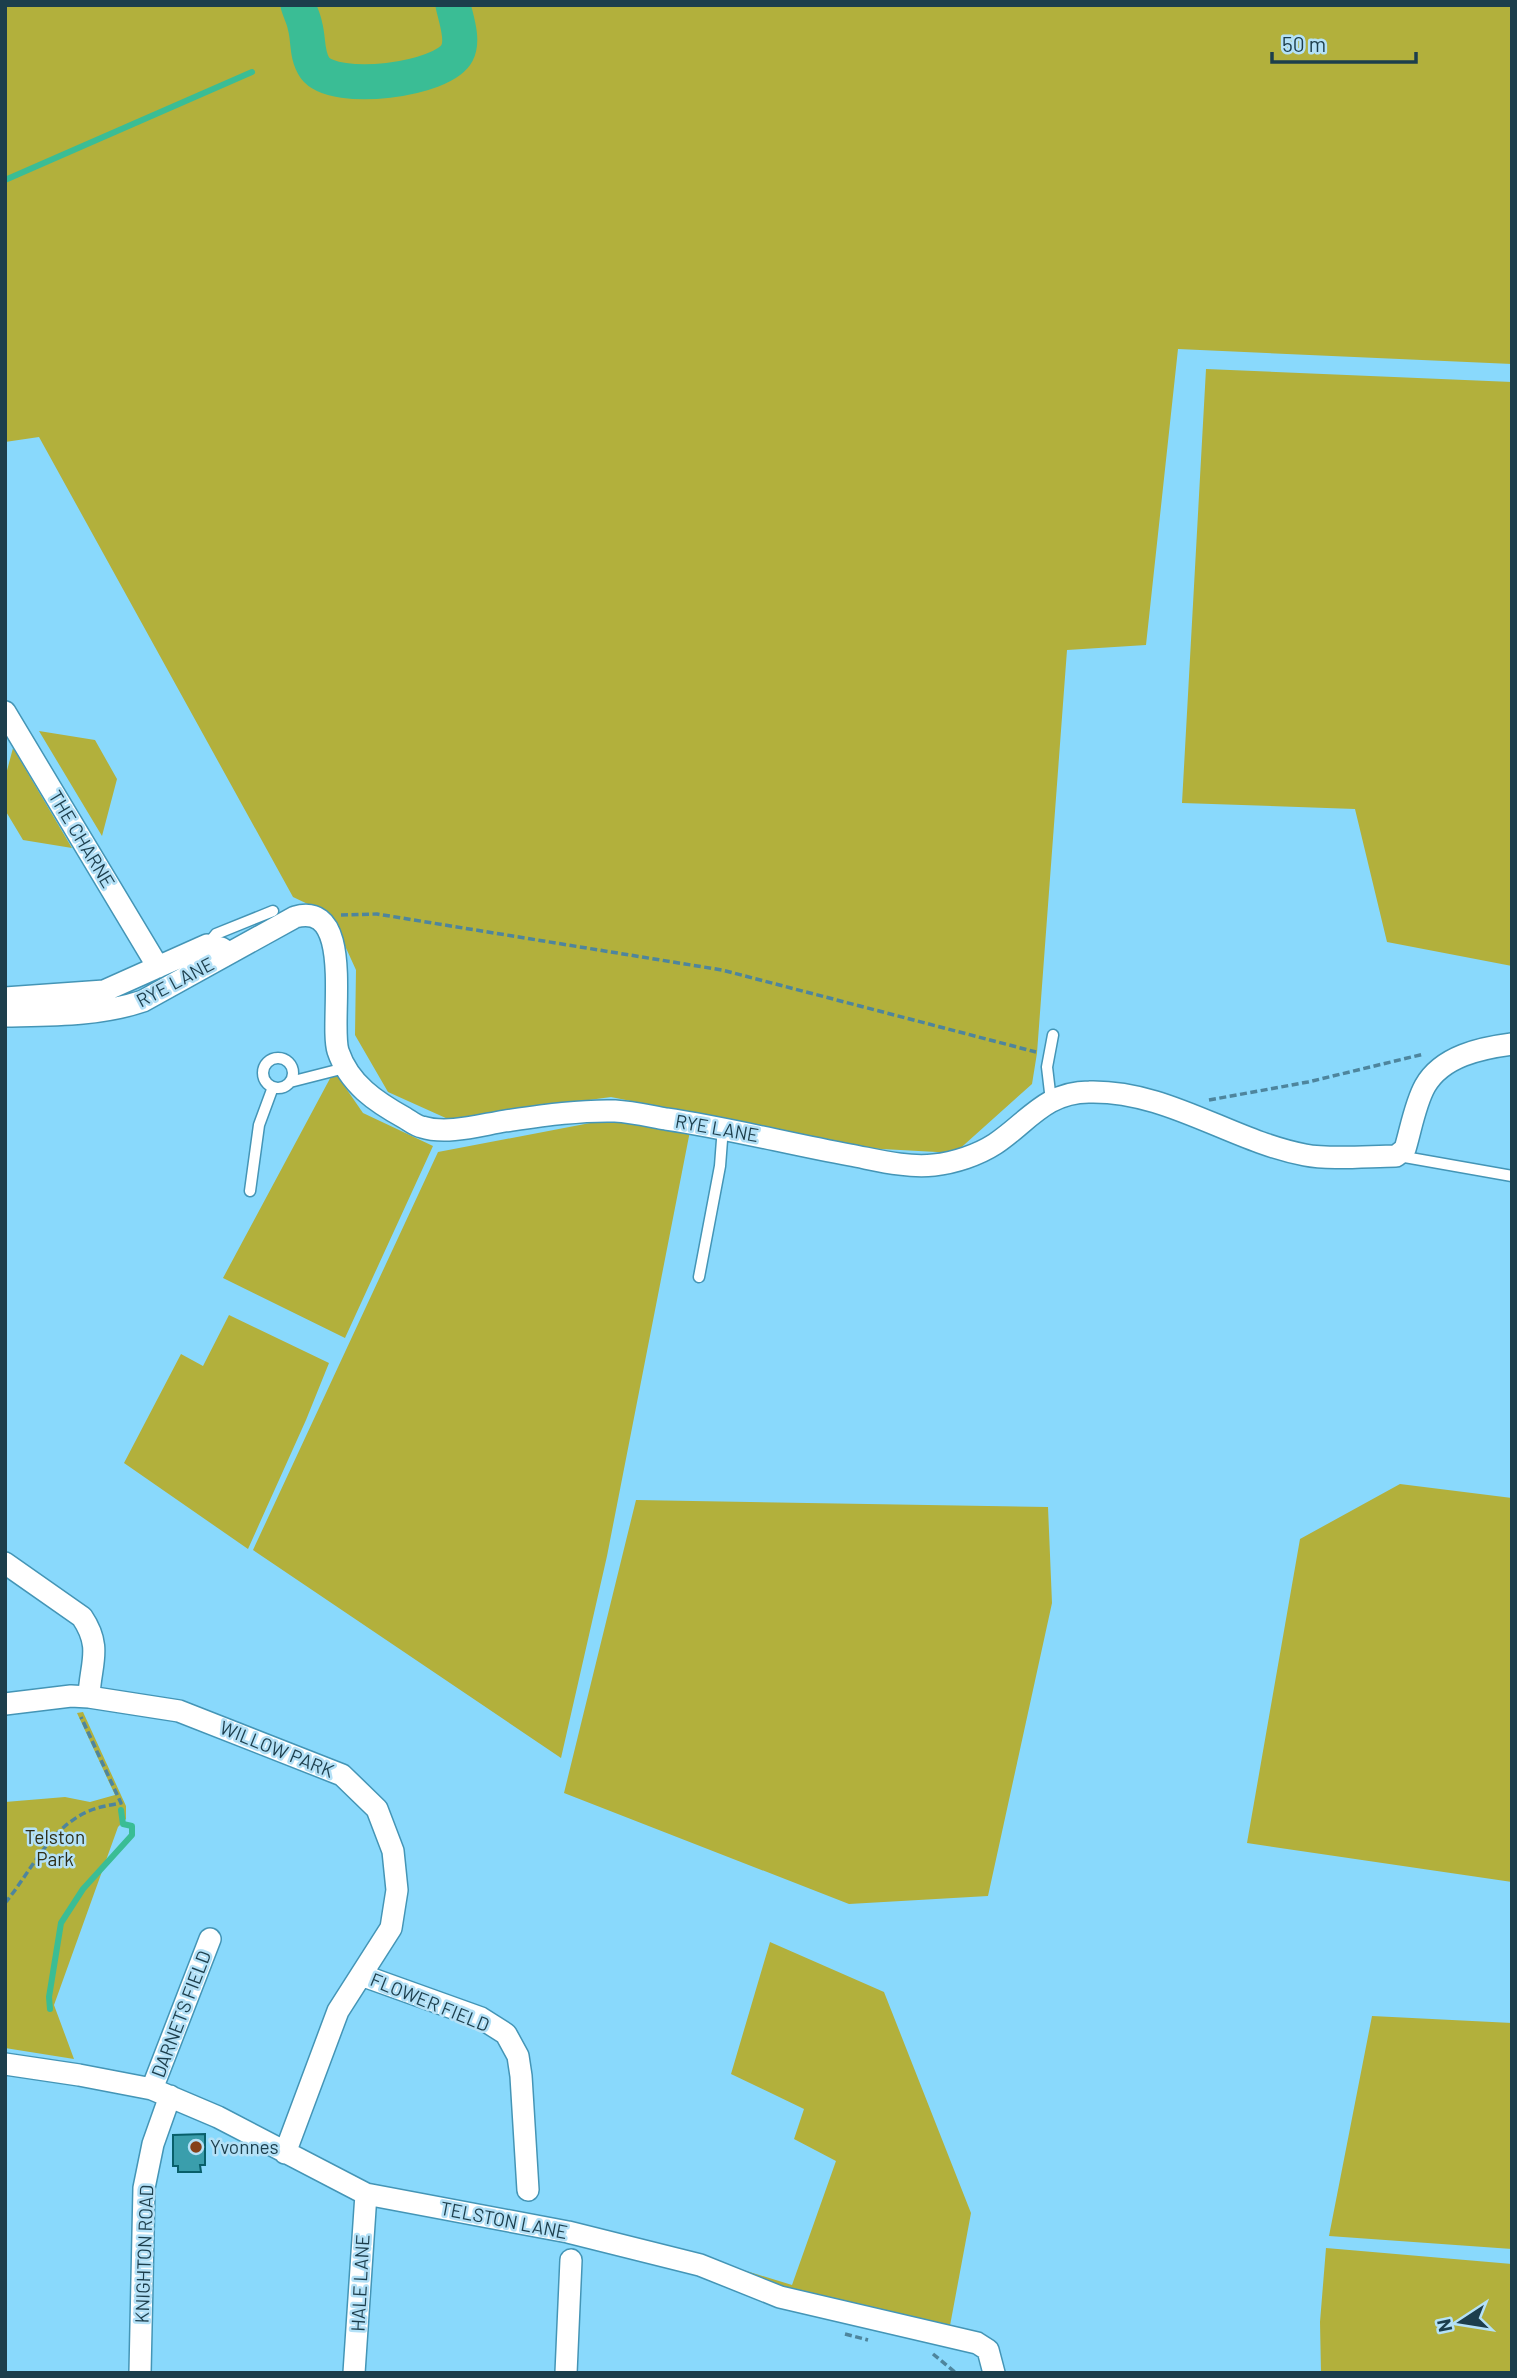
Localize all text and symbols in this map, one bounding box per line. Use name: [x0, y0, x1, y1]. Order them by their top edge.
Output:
scale bar: [1272, 21, 1416, 65]
text: 50 m: [1282, 31, 1326, 56]
street label: THE CHARNE: [44, 786, 121, 892]
street label: RYE LANE: [132, 952, 217, 1012]
street label: RYE LANE: [674, 1109, 761, 1146]
street label: WILLOW PARK: [217, 1715, 338, 1782]
park label: Telston Park: [25, 1825, 85, 1870]
street label: DARNETS FIELD: [146, 1947, 215, 2080]
street label: FLOWER FIELD: [367, 1967, 493, 2036]
place label: Yvonnes: [210, 2135, 279, 2158]
marker: Yvonnes: [188, 2139, 204, 2155]
street label: KNIGHTON ROAD: [130, 2184, 157, 2324]
street label: TELSTON LANE: [438, 2196, 570, 2243]
street label: HALE LANE: [345, 2234, 374, 2332]
north arrow: [1426, 2287, 1496, 2357]
text: N: [1431, 2317, 1456, 2334]

